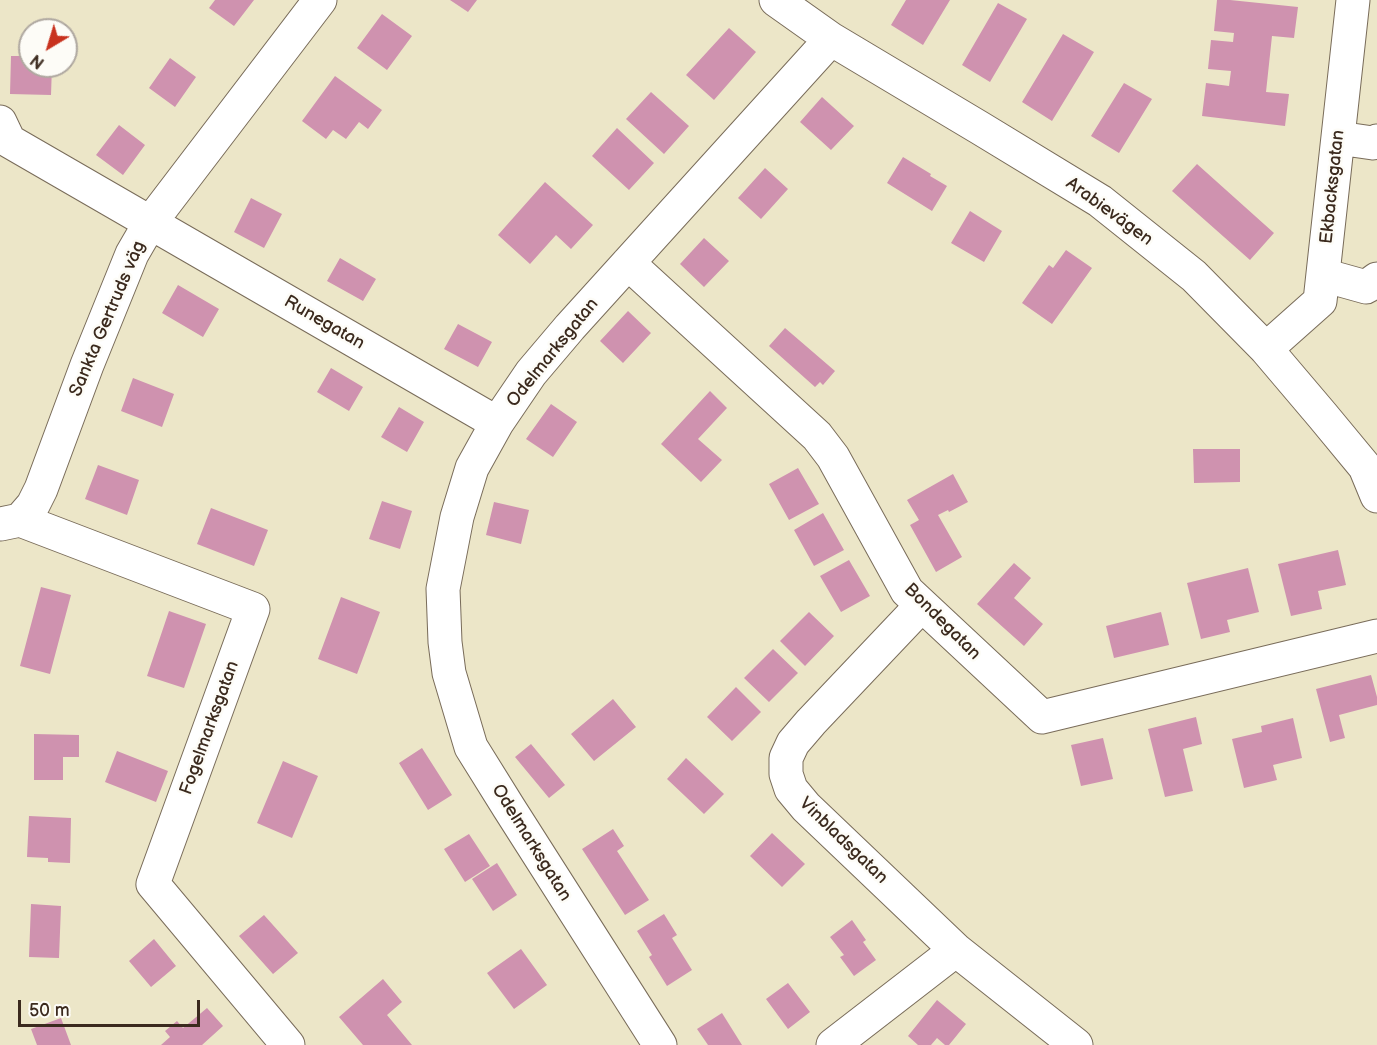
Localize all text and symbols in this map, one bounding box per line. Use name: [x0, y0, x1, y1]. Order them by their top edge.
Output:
north arrow: [18, 18, 78, 78]
text: N: [27, 50, 48, 72]
street label: Ekbacksgatan: [1316, 129, 1350, 245]
street label: Arabievägen: [1061, 173, 1157, 251]
street label: Sankta Gertruds väg: [66, 238, 150, 400]
street label: Runegatan: [280, 291, 368, 355]
street label: Odelmarksgatan: [503, 294, 603, 412]
street label: Bondegatan: [899, 579, 985, 665]
street label: Fogelmarksgatan: [176, 658, 244, 798]
street label: Odelmarksgatan: [486, 781, 576, 905]
street label: Vinbladsgatan: [794, 793, 892, 889]
scale bar: [21, 988, 202, 1026]
text: 50 m: [29, 1000, 70, 1021]

